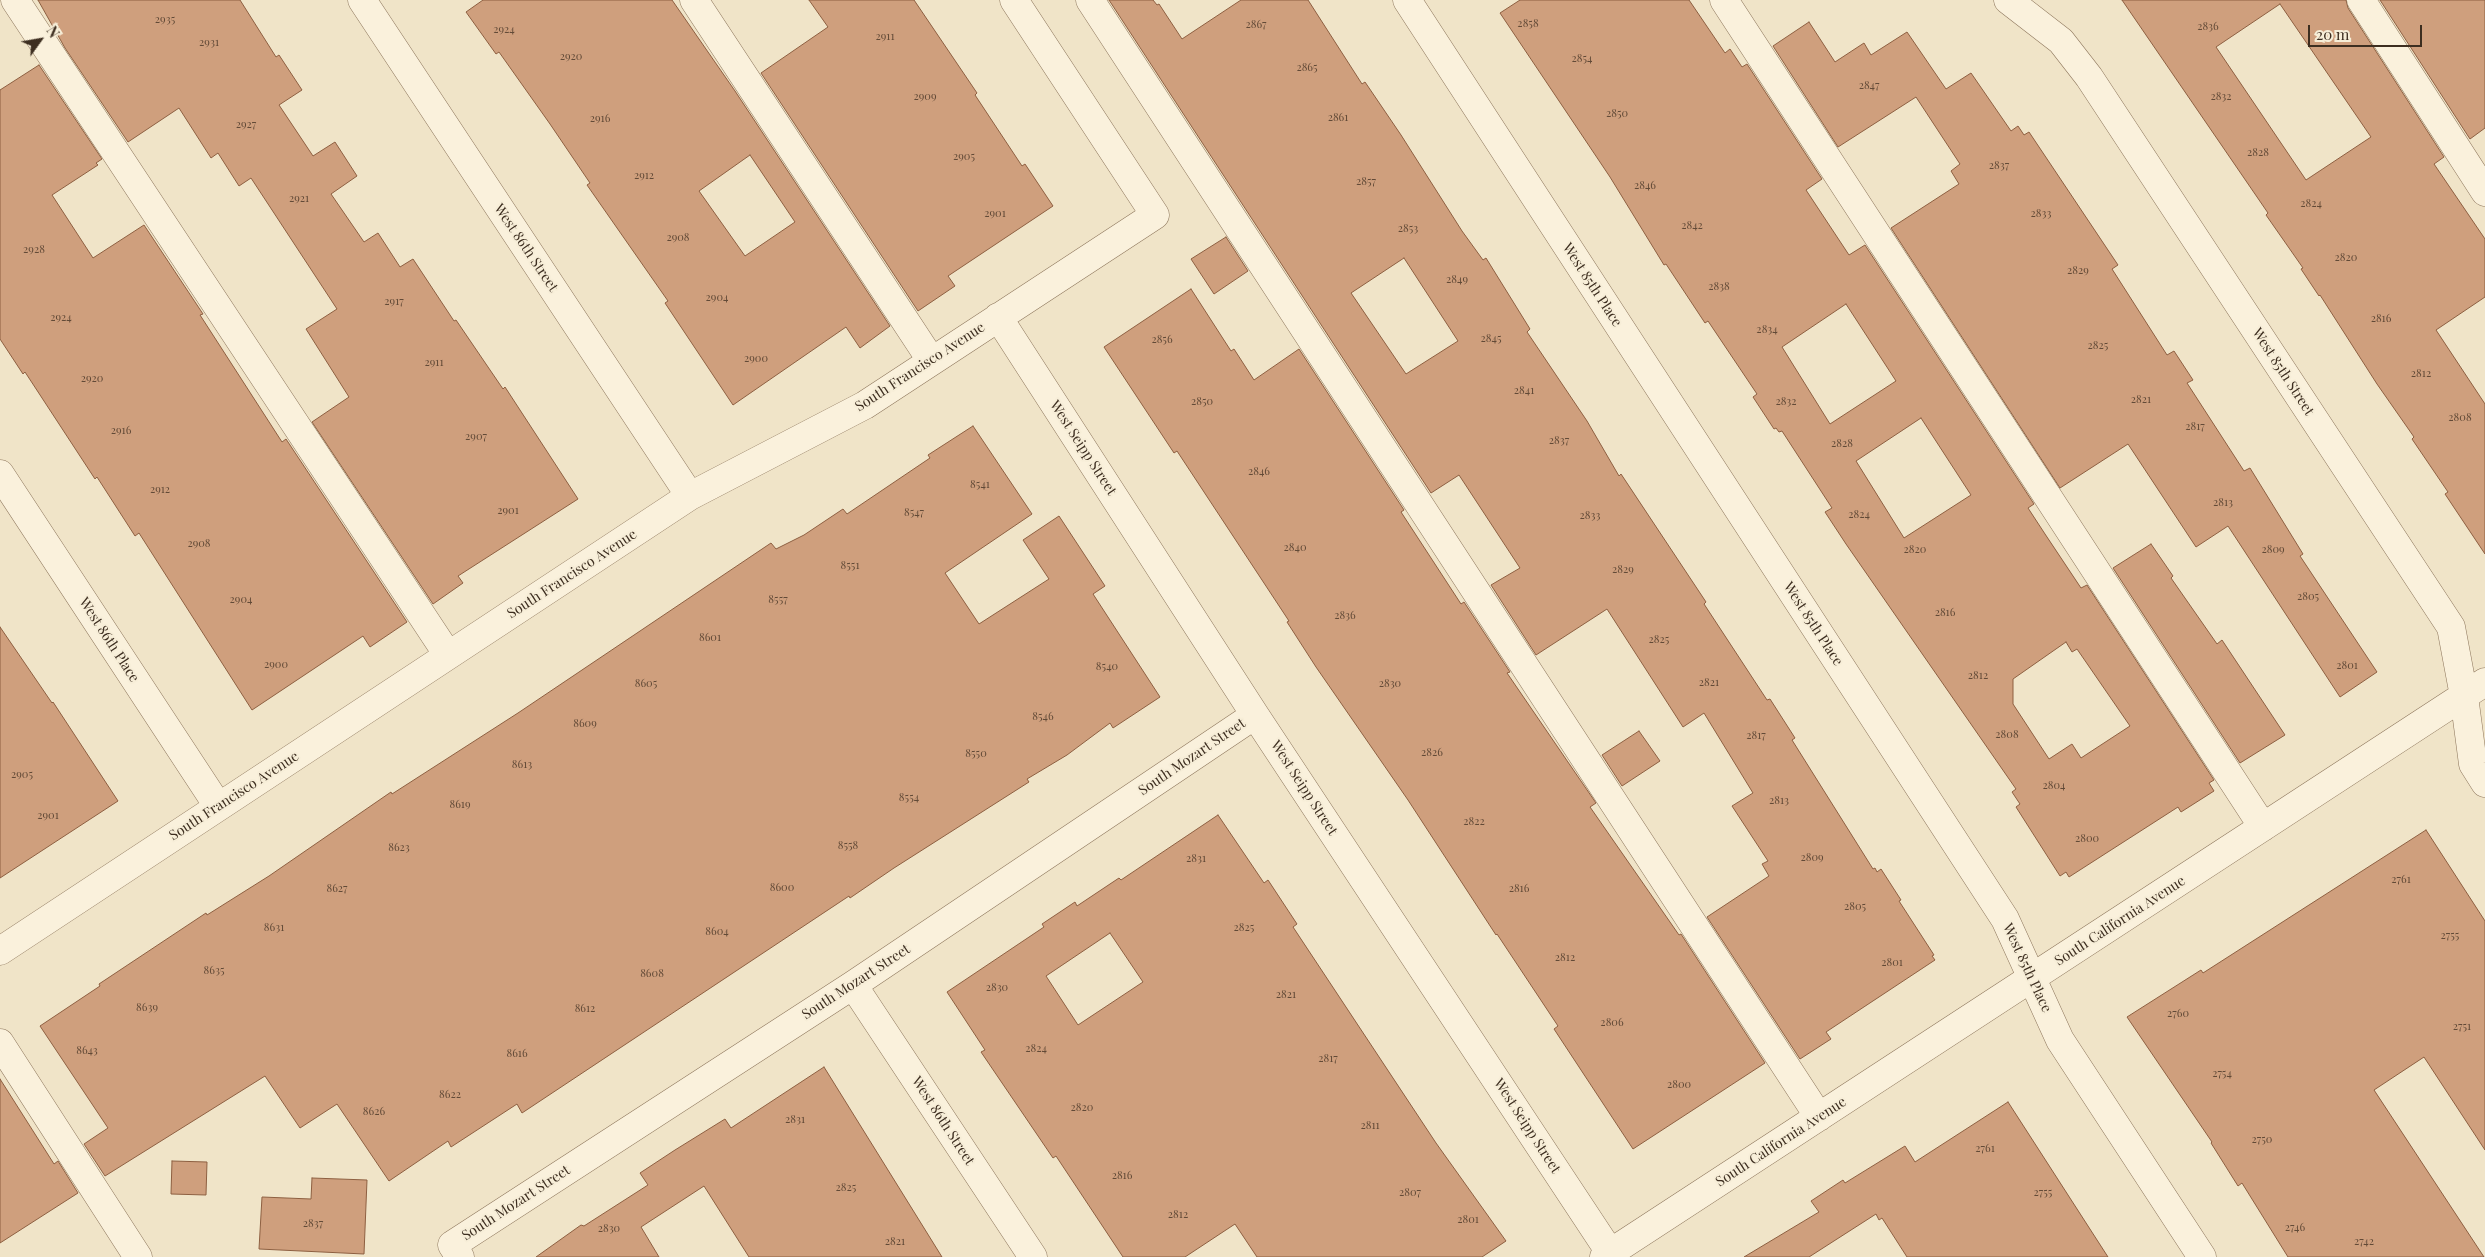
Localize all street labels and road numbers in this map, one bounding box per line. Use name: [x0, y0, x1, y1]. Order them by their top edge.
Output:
street label: West 86th Street: [490, 201, 562, 295]
street label: West 85th Place: [1559, 240, 1625, 330]
street label: South Francisco Avenue: [852, 319, 988, 415]
street label: West 85th Street: [2248, 325, 2318, 419]
street label: West Seipp Street: [1046, 397, 1120, 499]
street label: South Francisco Avenue: [504, 526, 640, 622]
street label: West 85th Place: [1780, 579, 1846, 669]
street label: West 86th Place: [75, 594, 143, 686]
street label: South Mozart Street: [1135, 715, 1249, 799]
street label: West Seipp Street: [1267, 737, 1341, 839]
street label: South Francisco Avenue: [166, 748, 302, 844]
street label: South California Avenue: [2052, 873, 2188, 969]
street label: West 85th Place: [1999, 921, 2055, 1015]
street label: South Mozart Street: [799, 941, 913, 1023]
street label: West 86th Street: [908, 1074, 978, 1168]
street label: West Seipp Street: [1490, 1075, 1564, 1177]
street label: South California Avenue: [1713, 1094, 1849, 1190]
street label: South Mozart Street: [459, 1162, 573, 1244]

